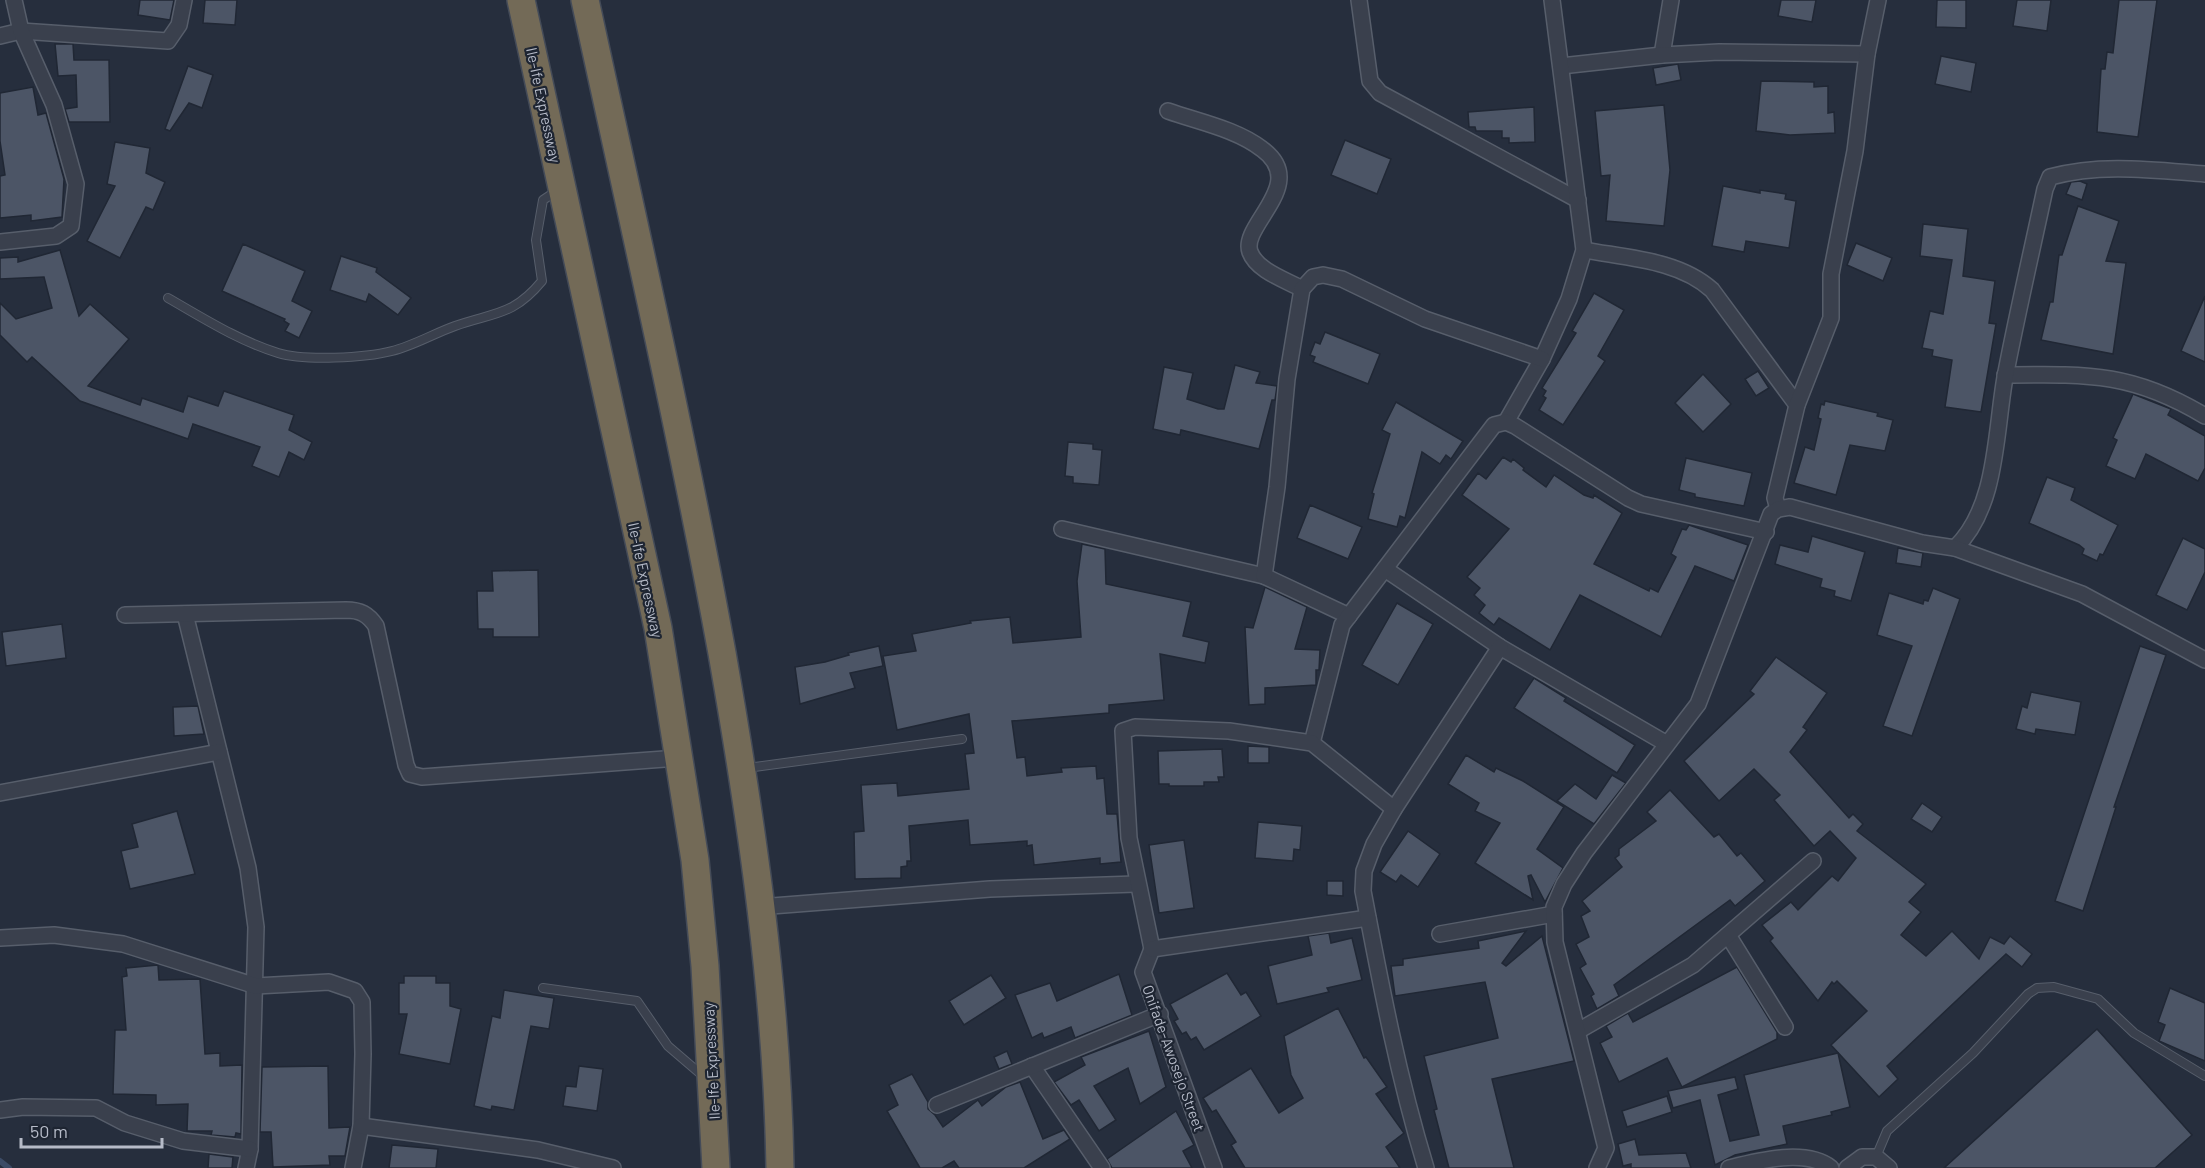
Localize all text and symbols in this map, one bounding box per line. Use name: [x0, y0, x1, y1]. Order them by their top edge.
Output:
street label: Ile-Ife Expressway: [523, 46, 565, 164]
street label: Ile-Ife Expressway: [625, 521, 667, 639]
street label: Onifade-Awosejo Street: [1139, 982, 1209, 1134]
street label: Ile-Ife Expressway: [699, 1002, 723, 1120]
scale bar: [21, 1111, 162, 1149]
text: 50 m: [30, 1120, 68, 1142]

